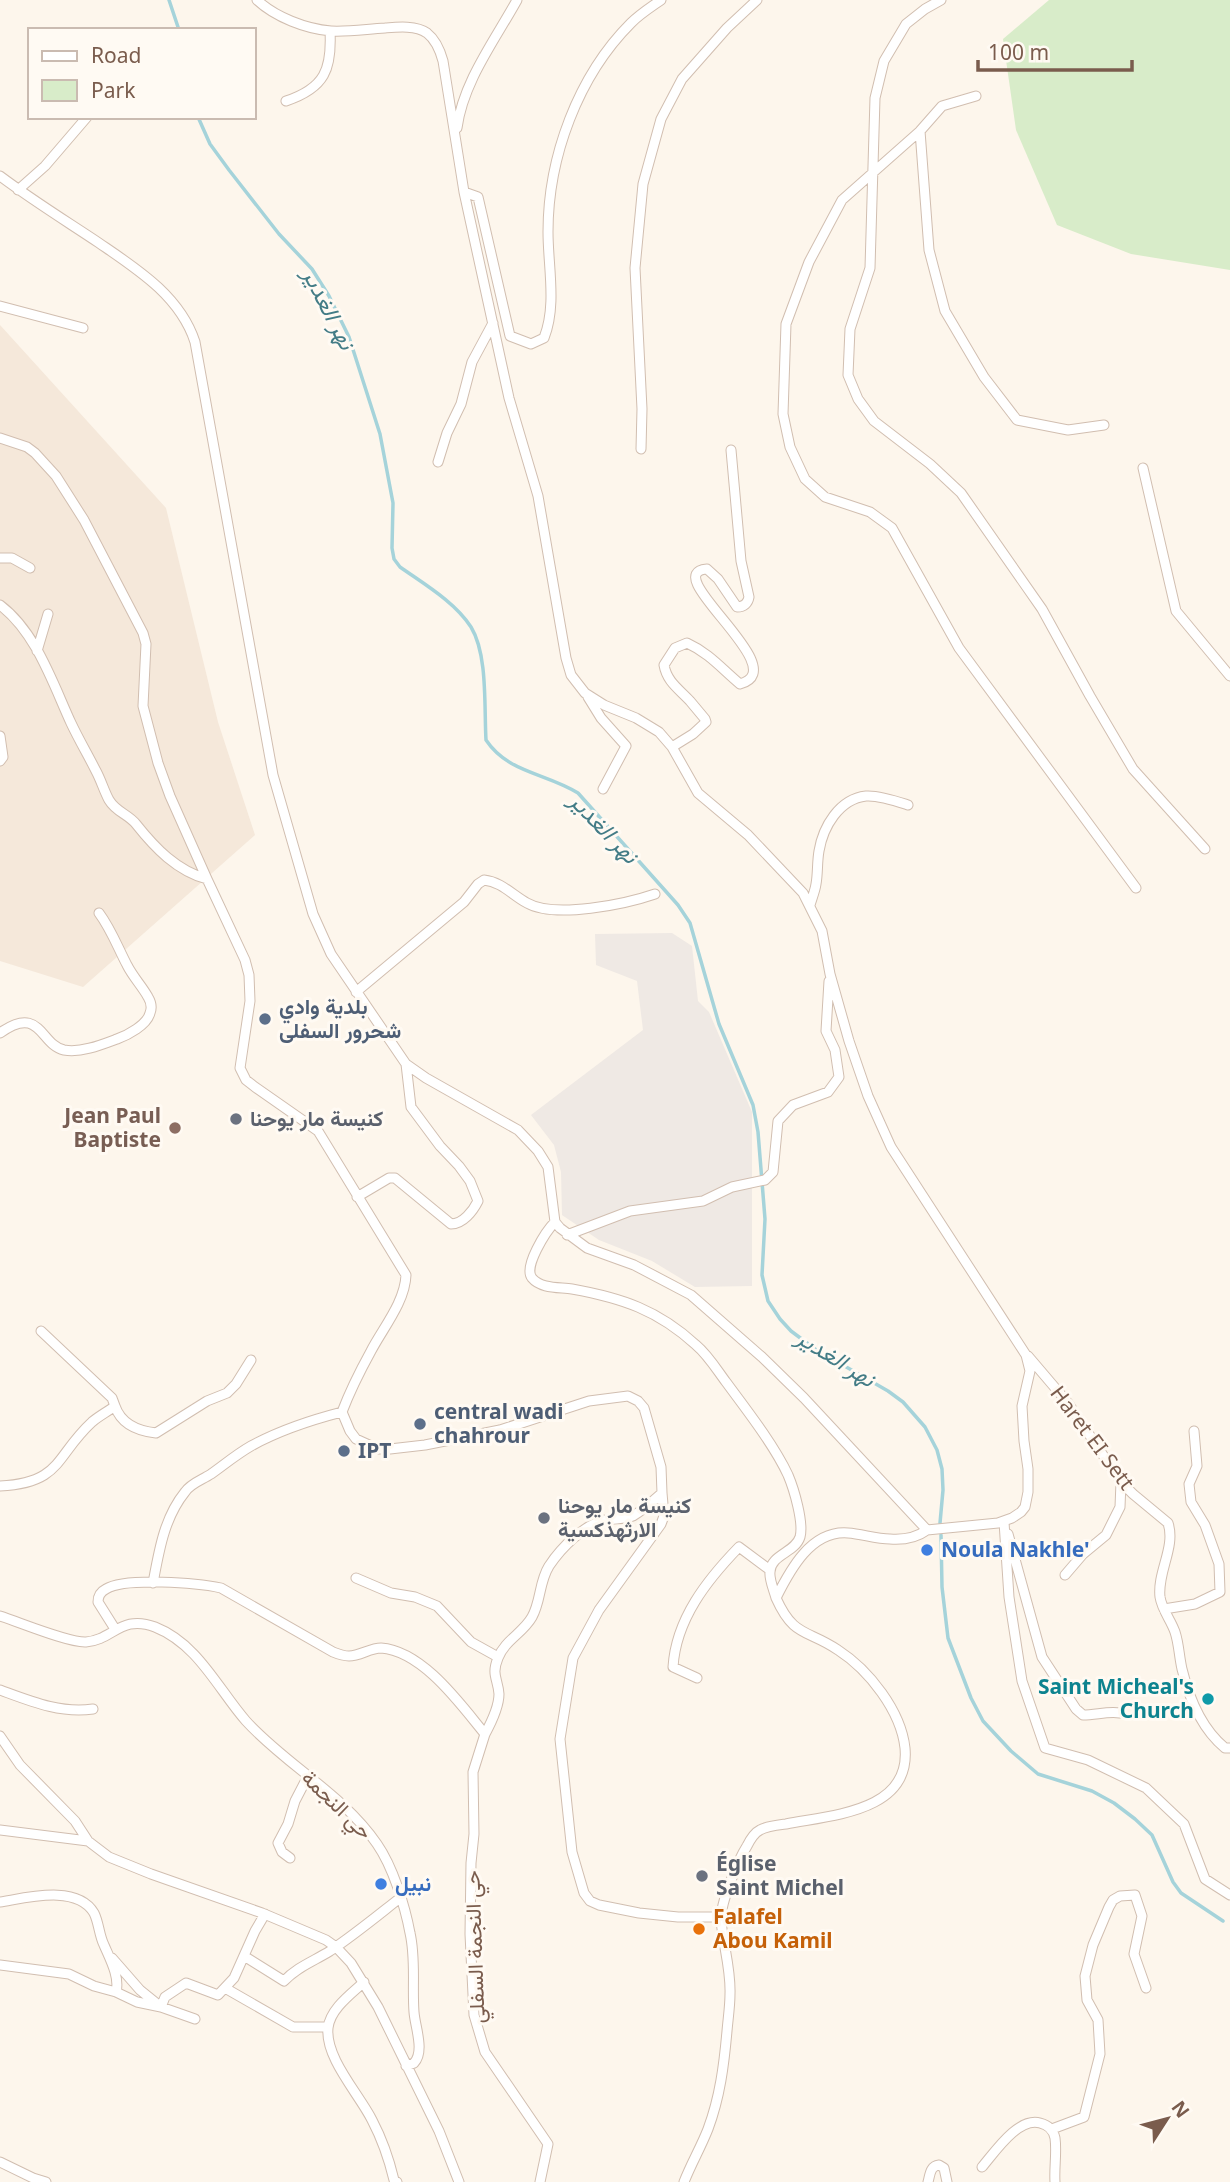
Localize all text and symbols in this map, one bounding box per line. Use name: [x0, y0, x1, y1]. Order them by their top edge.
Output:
legend: [28, 28, 256, 119]
scale bar: [978, 28, 1132, 72]
text: 100 m: [988, 38, 1049, 66]
text: Road: [91, 41, 141, 69]
text: Park: [91, 76, 136, 104]
water label: نهر الغدير: [295, 261, 365, 356]
water label: نهر الغدير: [562, 783, 647, 871]
place label: بلدية وادي شحرور السفلى: [279, 992, 401, 1044]
marker: بلدية وادي شحرور السفلى: [257, 1011, 273, 1027]
place label: Jean Paul Baptiste: [62, 1101, 161, 1153]
place label: كنيسة مار يوحنا: [250, 1104, 383, 1132]
marker: كنيسة مار يوحنا: [228, 1111, 244, 1127]
marker: Jean Paul Baptiste: [167, 1120, 183, 1136]
water label: نهر الغدير: [789, 1319, 883, 1395]
street label: Haret EI Sett: [1045, 1380, 1141, 1495]
place label: central wadi chahrour: [434, 1397, 564, 1449]
marker: central wadi chahrour: [412, 1416, 428, 1432]
place label: IPT: [358, 1436, 391, 1464]
marker: IPT: [336, 1443, 352, 1459]
place label: كنيسة مار يوحنا الارثهذكسية: [558, 1491, 691, 1543]
marker: كنيسة مار يوحنا الارثهذكسية: [536, 1510, 552, 1526]
place label: Noula Nakhle': [941, 1535, 1090, 1563]
marker: Noula Nakhle': [919, 1542, 935, 1558]
place label: Saint Micheal's Church: [1038, 1672, 1194, 1724]
marker: Saint Micheal's Church: [1200, 1691, 1216, 1707]
street label: حي النجمة: [293, 1764, 379, 1848]
place label: Église Saint Michel: [716, 1849, 844, 1901]
marker: Église Saint Michel: [694, 1868, 710, 1884]
place label: نبيل: [395, 1869, 431, 1897]
street label: حي النجمة السفلي: [457, 1870, 495, 2024]
marker: نبيل: [373, 1876, 389, 1892]
place label: Falafel Abou Kamil: [713, 1902, 833, 1954]
marker: Falafel Abou Kamil: [691, 1921, 707, 1937]
north arrow: [1132, 2084, 1202, 2154]
text: N: [1166, 2095, 1196, 2123]

